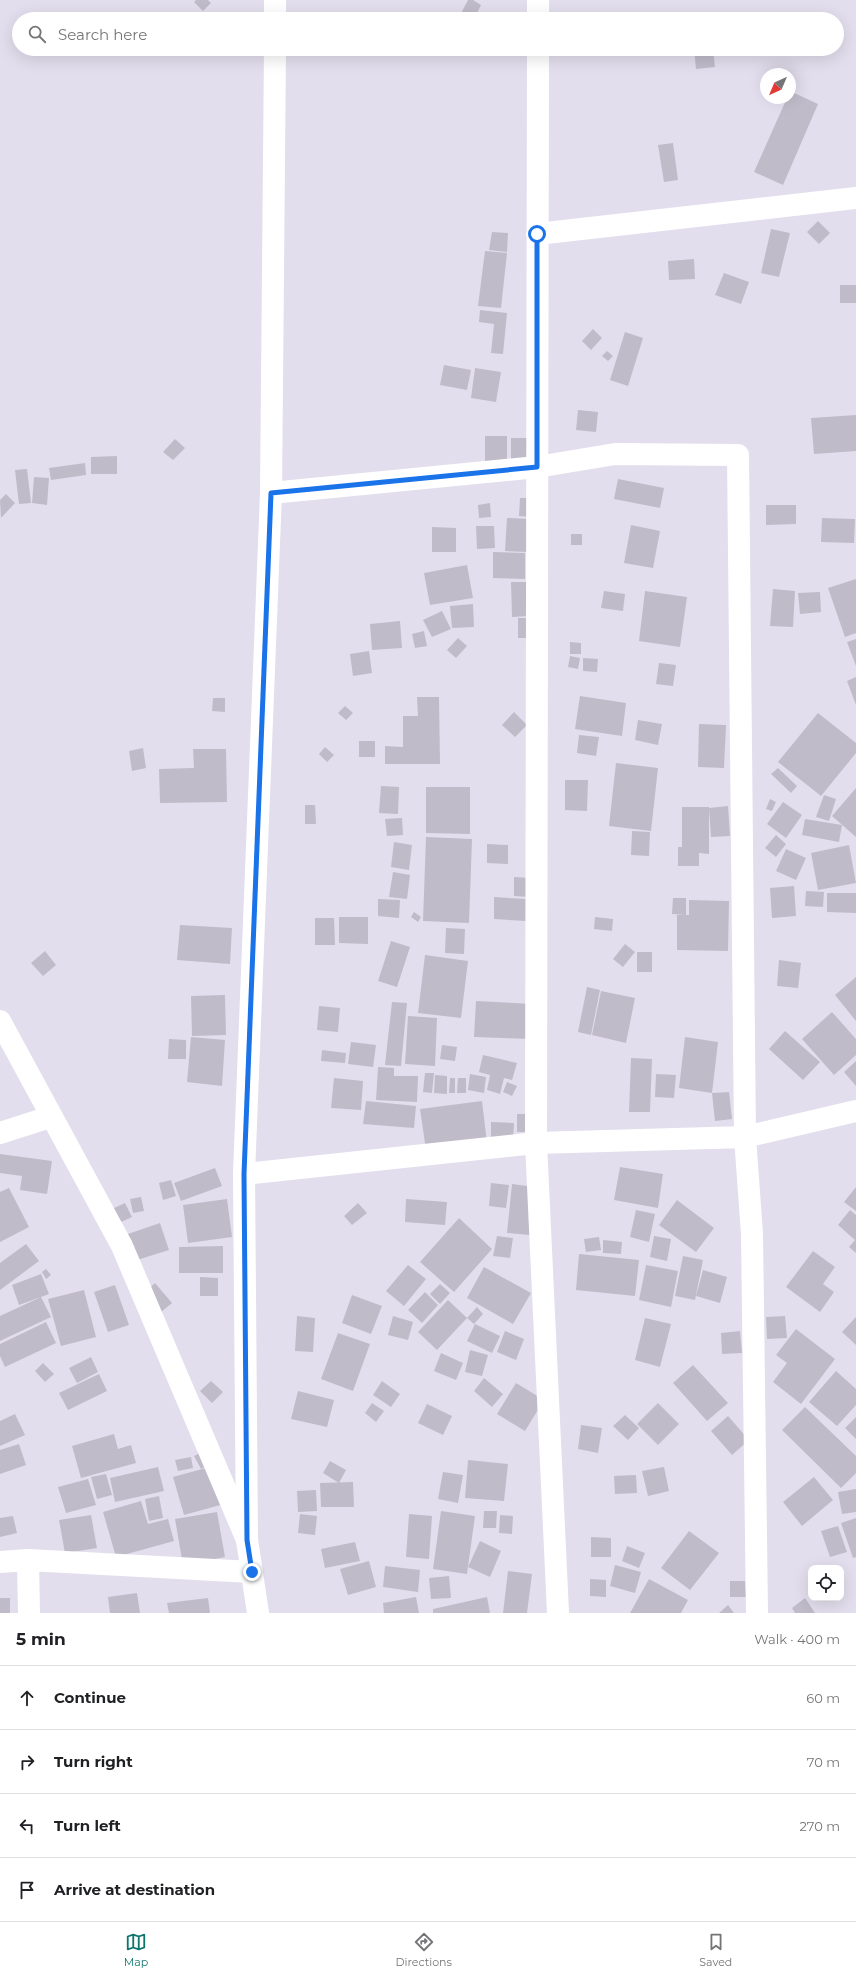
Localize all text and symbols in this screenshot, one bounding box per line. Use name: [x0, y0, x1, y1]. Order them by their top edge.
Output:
search box: [12, 12, 844, 56]
icon: search: [26, 23, 48, 45]
text: Search here: [58, 25, 147, 44]
north arrow: [760, 68, 796, 104]
route start: [528, 225, 546, 243]
route end: [243, 1563, 261, 1581]
map controls: [808, 1565, 844, 1601]
button: locate: [808, 1565, 844, 1601]
text: 5 min: [16, 1629, 66, 1649]
text: Walk · 400 m: [754, 1631, 840, 1647]
icon: ahead: [16, 1687, 38, 1709]
text: Continue: [54, 1688, 126, 1707]
text: 60 m: [806, 1690, 840, 1706]
icon: right: [16, 1751, 38, 1773]
text: Turn right: [54, 1752, 133, 1771]
text: 70 m: [807, 1754, 840, 1770]
icon: left: [16, 1815, 38, 1837]
text: Turn left: [54, 1816, 121, 1835]
text: 270 m: [799, 1818, 840, 1834]
icon: arrive: [16, 1879, 38, 1901]
text: Arrive at destination: [54, 1880, 215, 1899]
tab: Map: [124, 1931, 148, 1969]
tab: Directions: [396, 1931, 452, 1969]
tab: Saved: [699, 1931, 732, 1969]

